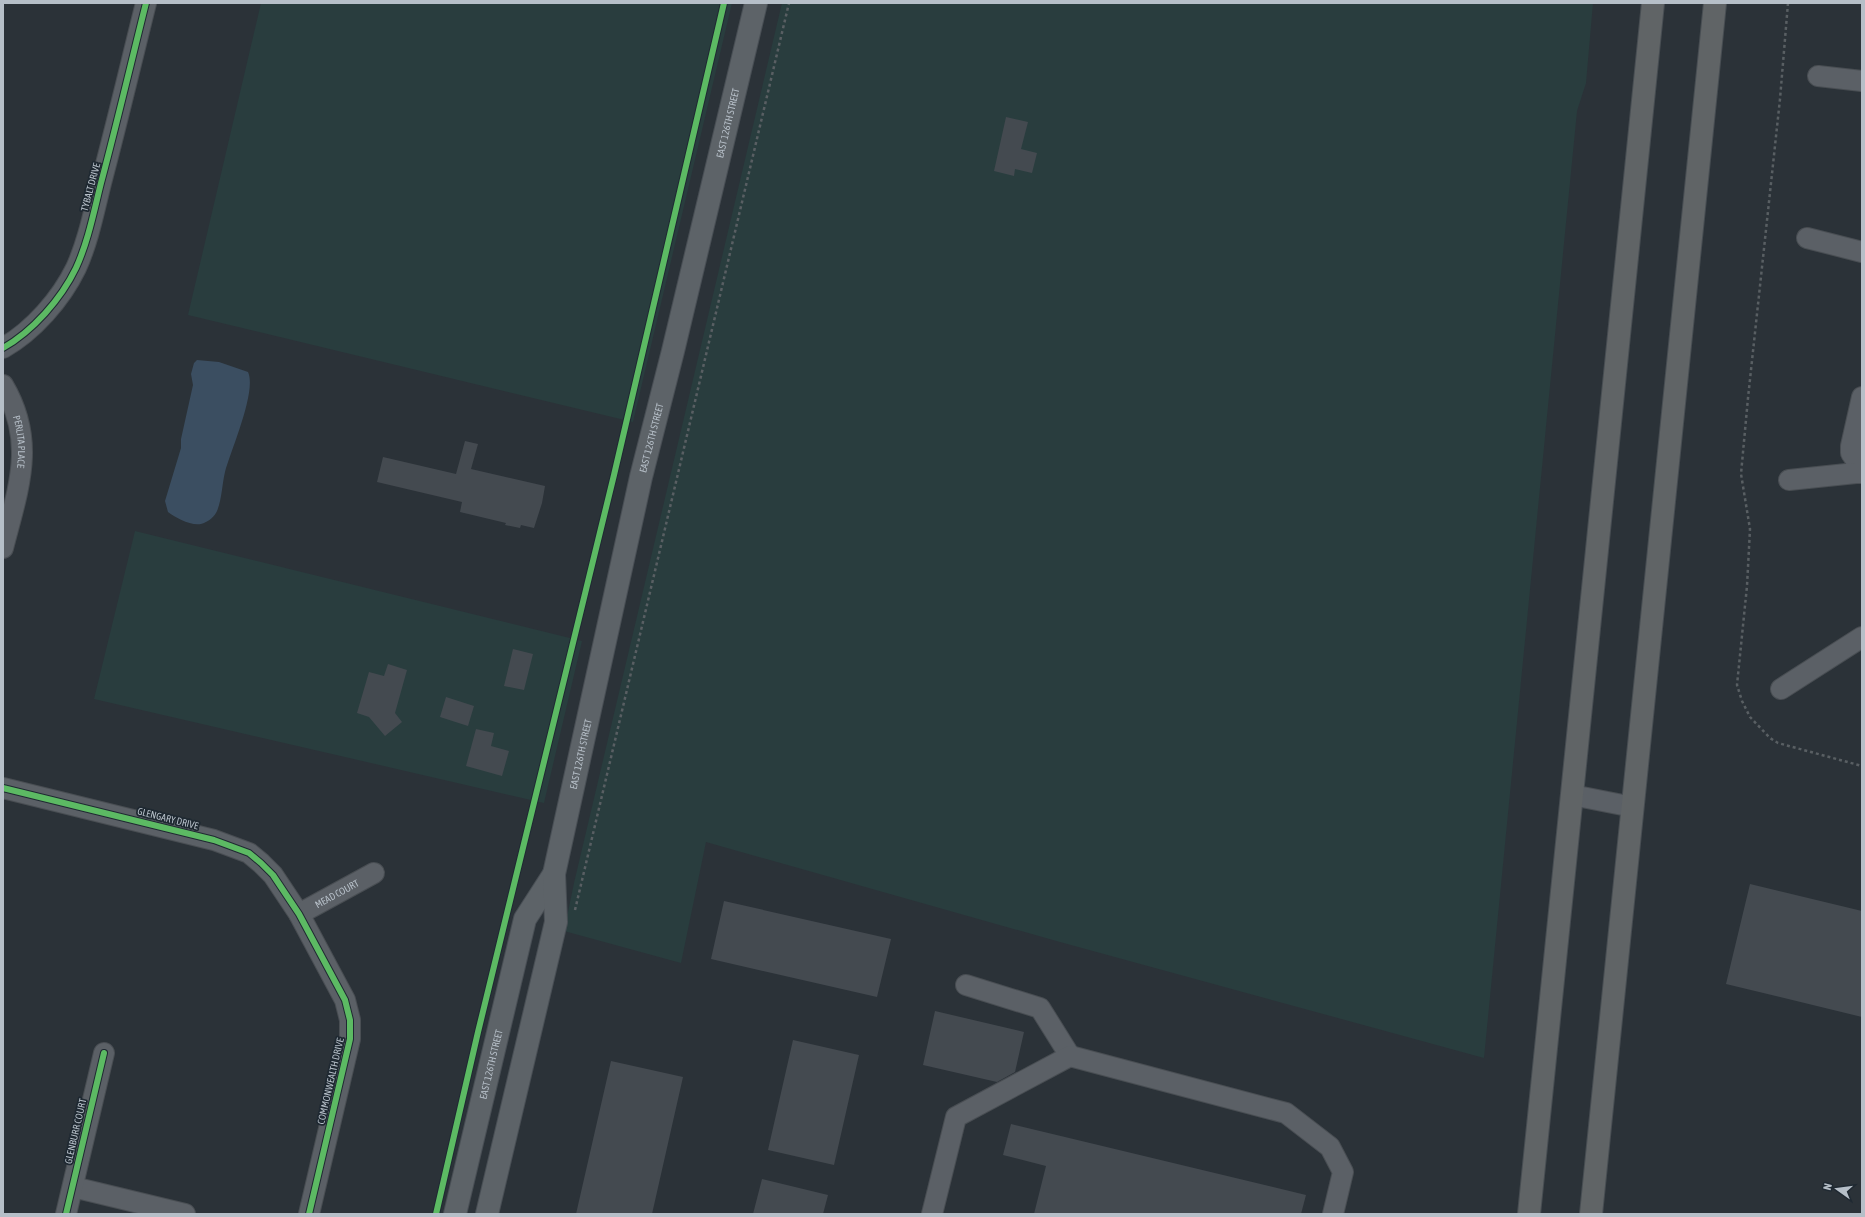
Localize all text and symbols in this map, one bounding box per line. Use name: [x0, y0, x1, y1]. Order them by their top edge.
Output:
street label: EAST 126TH STREET: [714, 86, 742, 159]
street label: TYBALT DRIVE: [79, 161, 102, 212]
street label: EAST 126TH STREET: [637, 401, 666, 474]
street label: PERLITA PLACE: [11, 414, 27, 469]
street label: EAST 126TH STREET: [568, 717, 594, 790]
street label: GLENGARY DRIVE: [136, 806, 200, 832]
street label: MEAD COURT: [313, 877, 361, 910]
street label: EAST 126TH STREET: [477, 1028, 505, 1100]
street label: COMMONWEALTH DRIVE: [315, 1036, 346, 1125]
street label: GLENBURR COURT: [63, 1097, 88, 1165]
north arrow: [1817, 1169, 1857, 1209]
text: N: [1821, 1182, 1834, 1191]

